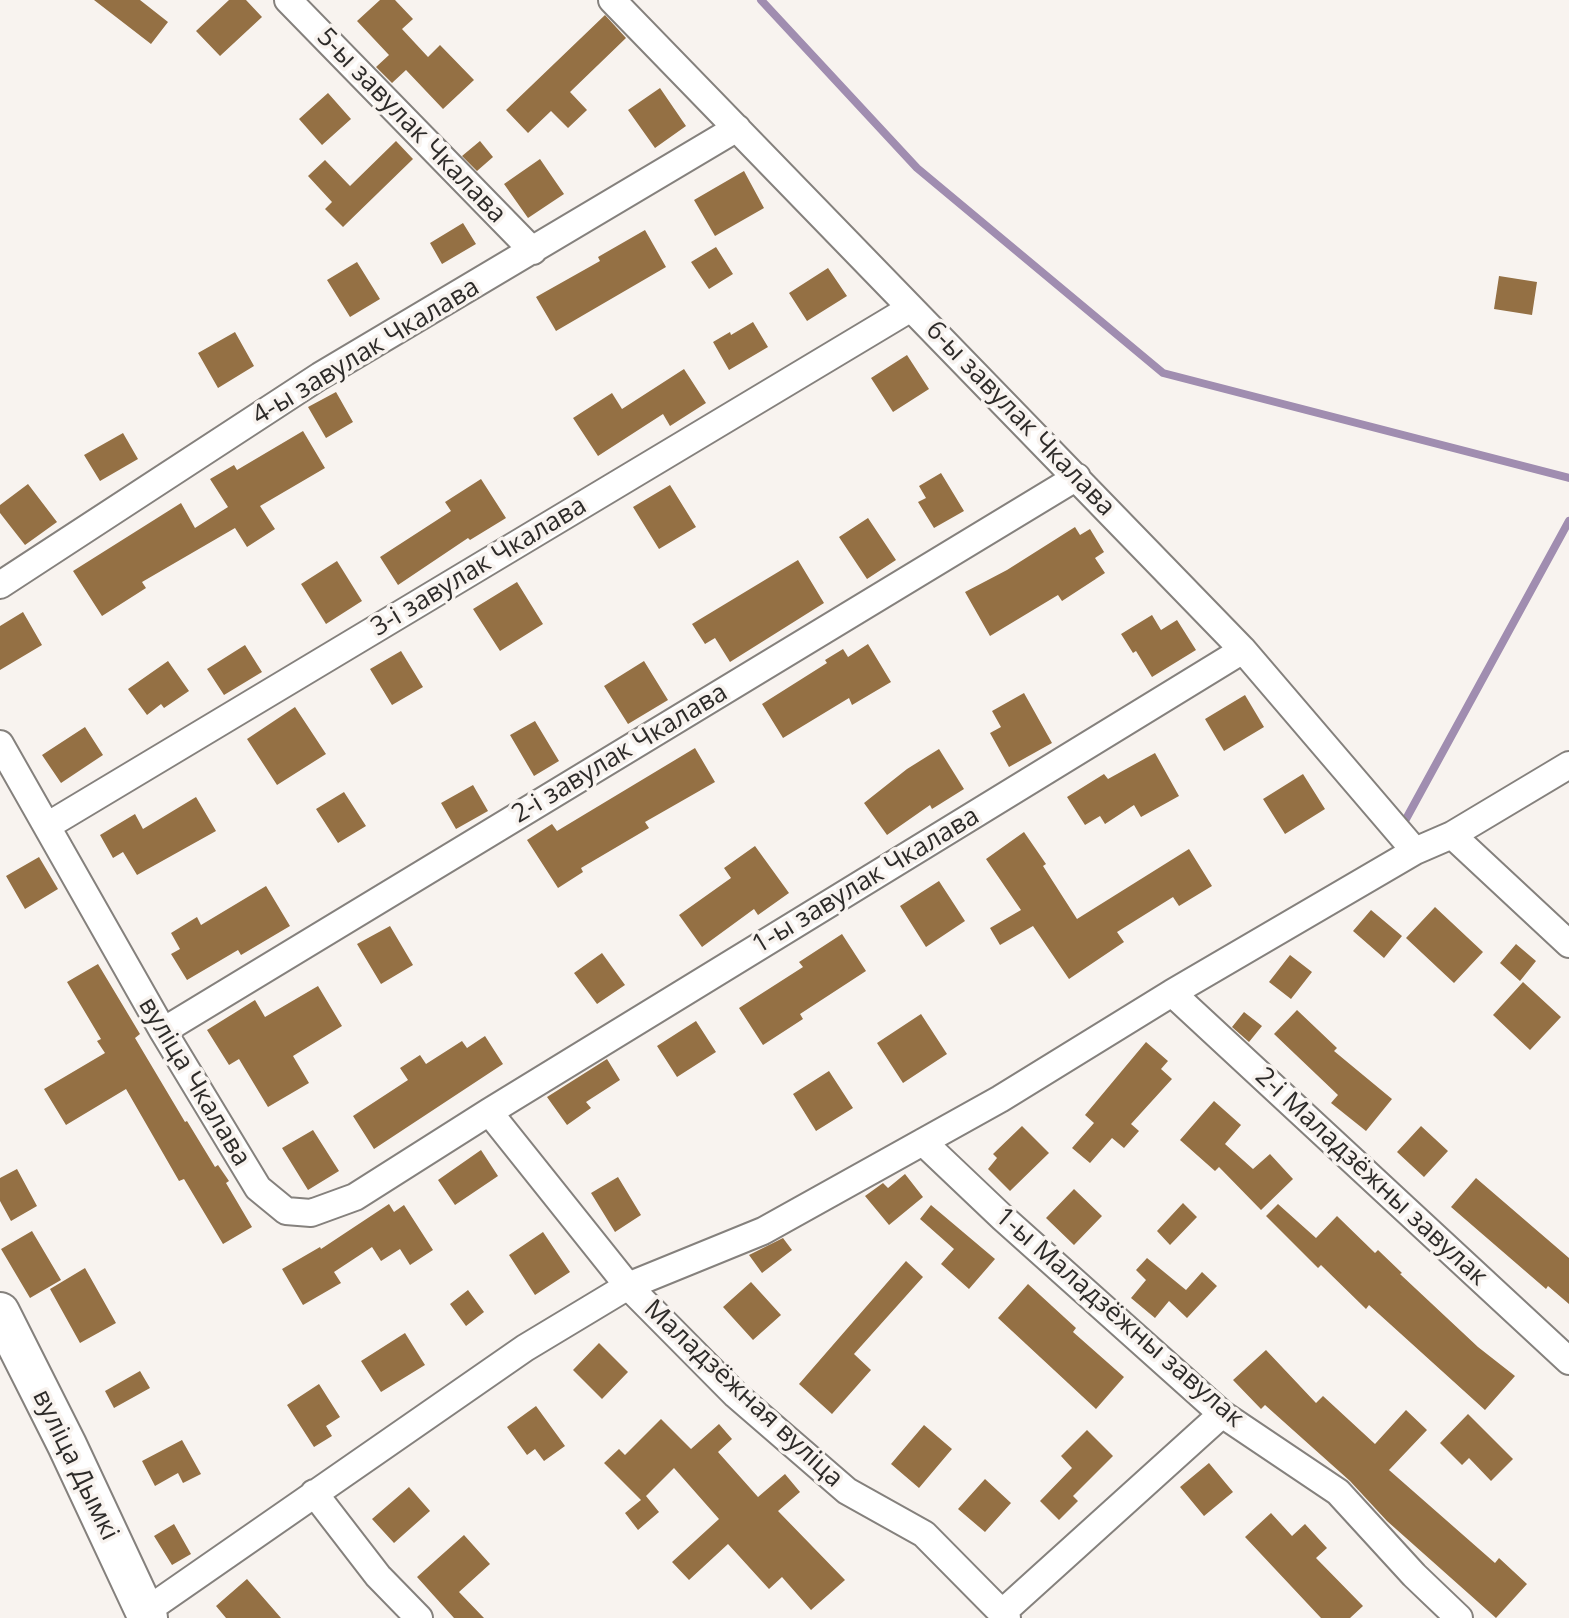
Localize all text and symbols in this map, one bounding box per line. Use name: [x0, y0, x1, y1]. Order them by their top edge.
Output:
street label: 5-ы завулак Чкалава: [310, 22, 512, 230]
street label: 4-ы завулак Чкалава: [247, 272, 485, 432]
street label: 6-ы завулак Чкалава: [919, 315, 1121, 523]
street label: 3-і завулак Чкалава: [366, 490, 592, 644]
street label: 2-і завулак Чкалава: [507, 677, 733, 831]
street label: 1-ы завулак Чкалава: [747, 801, 985, 961]
street label: вуліца Чкалава: [131, 992, 257, 1172]
street label: 2-і Маладзёжны завулак: [1249, 1061, 1493, 1293]
street label: 1-ы Маладзёжны завулак: [988, 1202, 1250, 1434]
street label: Маладзёжная вуліца: [637, 1294, 849, 1494]
street label: вуліца Дымкі: [25, 1385, 125, 1545]

